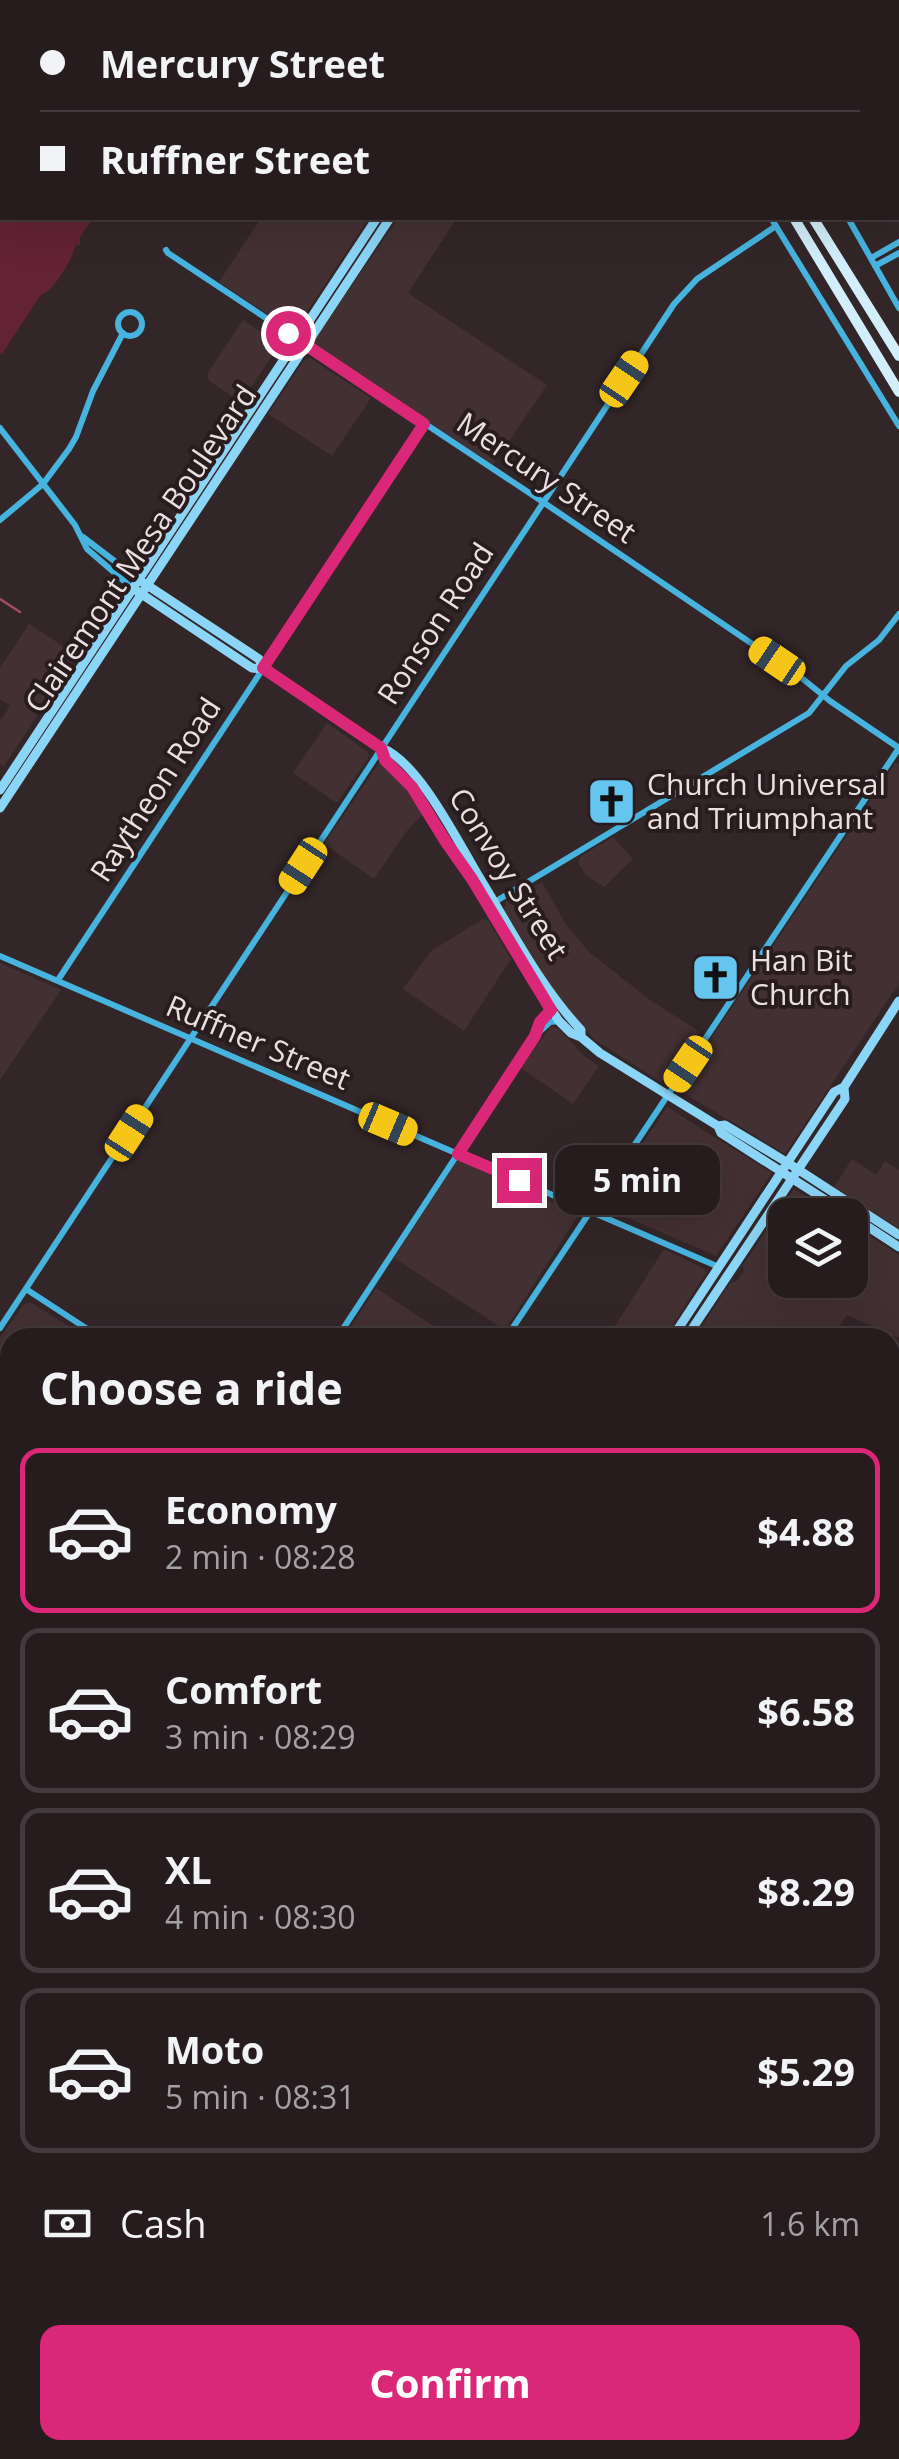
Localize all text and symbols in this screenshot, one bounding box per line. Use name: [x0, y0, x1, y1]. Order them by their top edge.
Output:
text: Mercury Street: [100, 37, 385, 89]
text: Ruffner Street: [100, 133, 370, 185]
route start: [266, 311, 311, 356]
car: [595, 346, 653, 412]
street label: Clairemont Mesa Boulevard: [14, 376, 265, 720]
street label: Mercury Street: [449, 402, 644, 552]
street label: Ronson Road: [367, 534, 502, 712]
car: [744, 632, 810, 690]
street label: Raytheon Road: [80, 689, 230, 889]
place label: Church Universal and Triumphant: [647, 763, 886, 838]
church icon: Church Universal and Triumphant: [586, 776, 638, 828]
street label: Convoy Street: [440, 780, 578, 967]
car: [274, 833, 332, 899]
place label: Han Bit Church: [750, 939, 853, 1014]
church icon: Han Bit Church: [689, 952, 741, 1004]
street label: Ruffner Street: [160, 984, 357, 1099]
car: [659, 1031, 717, 1097]
car: [355, 1098, 421, 1150]
car: [100, 1100, 158, 1166]
callout: 5 min: [554, 1145, 719, 1215]
route end: [497, 1158, 542, 1203]
text: 5 min: [593, 1158, 682, 1201]
map controls: [768, 1198, 868, 1298]
button: layers: [768, 1198, 868, 1298]
text: Choose a ride: [40, 1357, 343, 1418]
text: Economy: [165, 1483, 337, 1535]
icon: car: [45, 1486, 135, 1576]
text: $4.88: [757, 1505, 855, 1557]
text: 2 min · 08:28: [165, 1535, 356, 1578]
text: Comfort: [165, 1663, 322, 1715]
icon: car: [45, 1666, 135, 1756]
text: $6.58: [757, 1685, 855, 1737]
text: 3 min · 08:29: [165, 1715, 356, 1758]
text: XL: [165, 1843, 212, 1895]
icon: car: [45, 1846, 135, 1936]
text: $8.29: [757, 1865, 855, 1917]
text: 4 min · 08:30: [165, 1895, 356, 1938]
text: Moto: [165, 2023, 264, 2075]
icon: car: [45, 2026, 135, 2116]
text: $5.29: [757, 2045, 855, 2097]
text: 5 min · 08:31: [165, 2075, 356, 2118]
icon: cash: [40, 2196, 95, 2251]
text: Cash: [120, 2197, 206, 2249]
text: 1.6 km: [760, 2202, 860, 2245]
button: Confirm: [40, 2325, 860, 2440]

